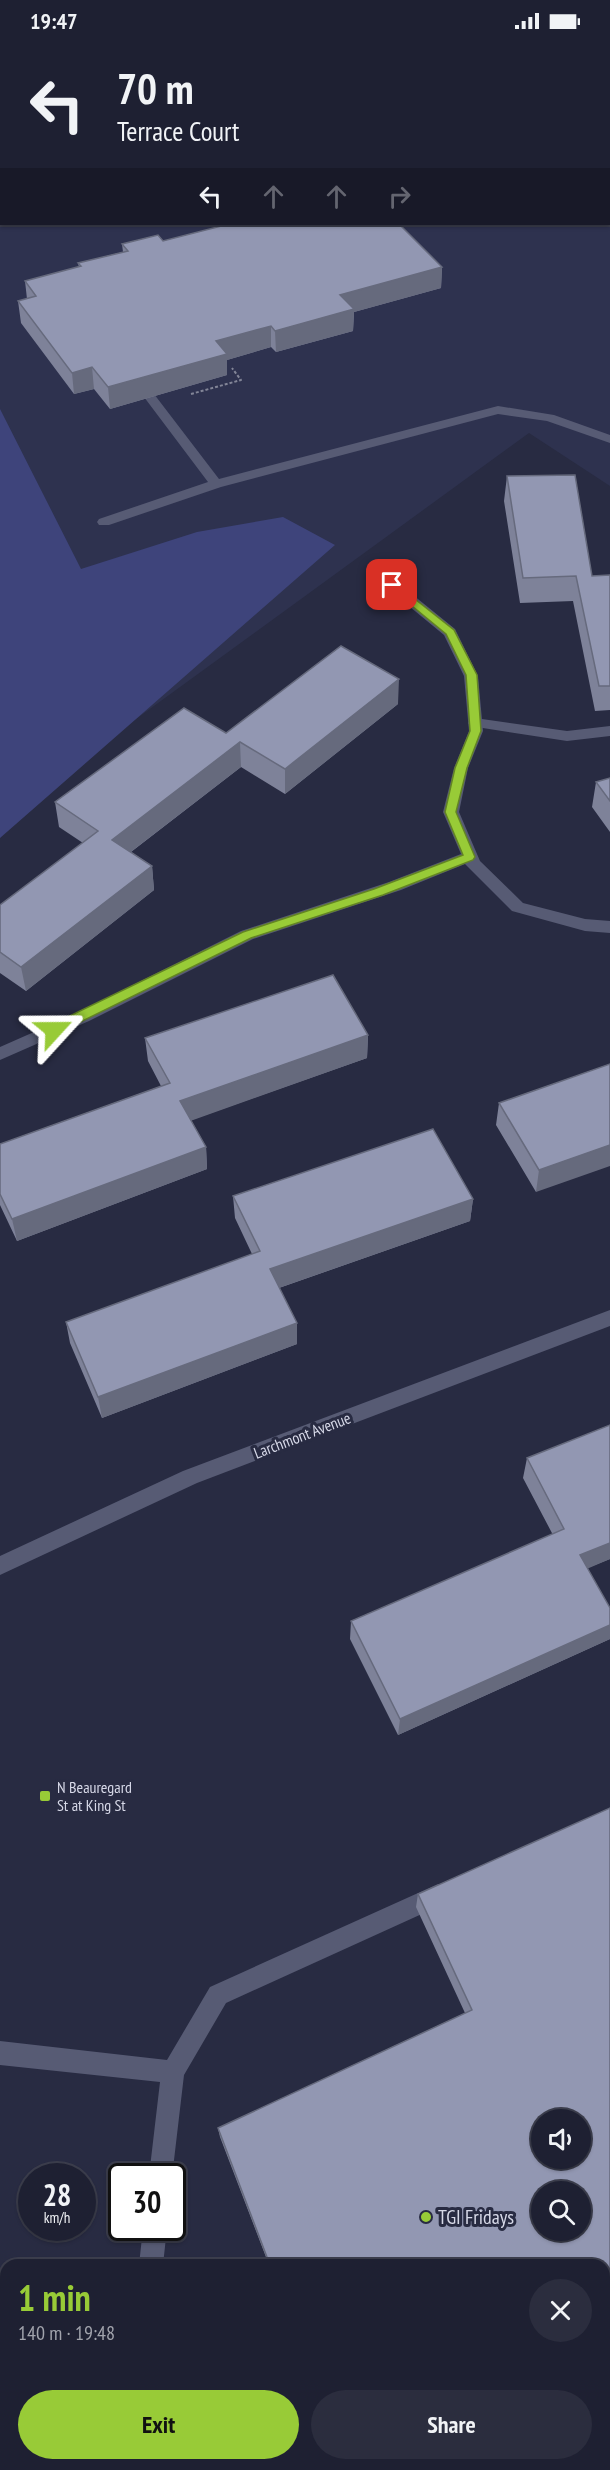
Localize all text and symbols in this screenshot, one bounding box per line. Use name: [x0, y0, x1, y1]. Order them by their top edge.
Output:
text: 19:47: [30, 7, 78, 35]
text: 70 m: [117, 61, 194, 116]
icon: left: [18, 66, 96, 144]
text: Terrace Court: [117, 114, 240, 148]
icon: left: [194, 180, 227, 213]
icon: ahead: [257, 180, 290, 213]
icon: ahead: [320, 180, 353, 213]
icon: right: [383, 180, 416, 213]
pin: [366, 559, 417, 610]
icon: arrive: [375, 568, 408, 601]
position arrow: [22, 998, 86, 1062]
street label: Larchmont Avenue: [251, 1407, 353, 1463]
place label: N Beauregard St at King St: [57, 1777, 132, 1815]
marker: N Beauregard St at King St: [38, 1789, 52, 1803]
map controls: [531, 2109, 591, 2241]
button: sound: [531, 2109, 591, 2169]
speed limit sign: 30: [108, 2163, 186, 2241]
text: 28: [43, 2175, 71, 2214]
button: search: [531, 2181, 591, 2241]
place label: TGI Fridays: [438, 2204, 514, 2230]
text: km/h: [44, 2208, 70, 2227]
marker: TGI Fridays: [419, 2210, 433, 2224]
text: 1 min: [18, 2274, 91, 2321]
button: close: [529, 2279, 592, 2342]
text: 140 m · 19:48: [18, 2320, 115, 2346]
button: Exit: [18, 2390, 299, 2459]
button: Share: [311, 2390, 592, 2459]

